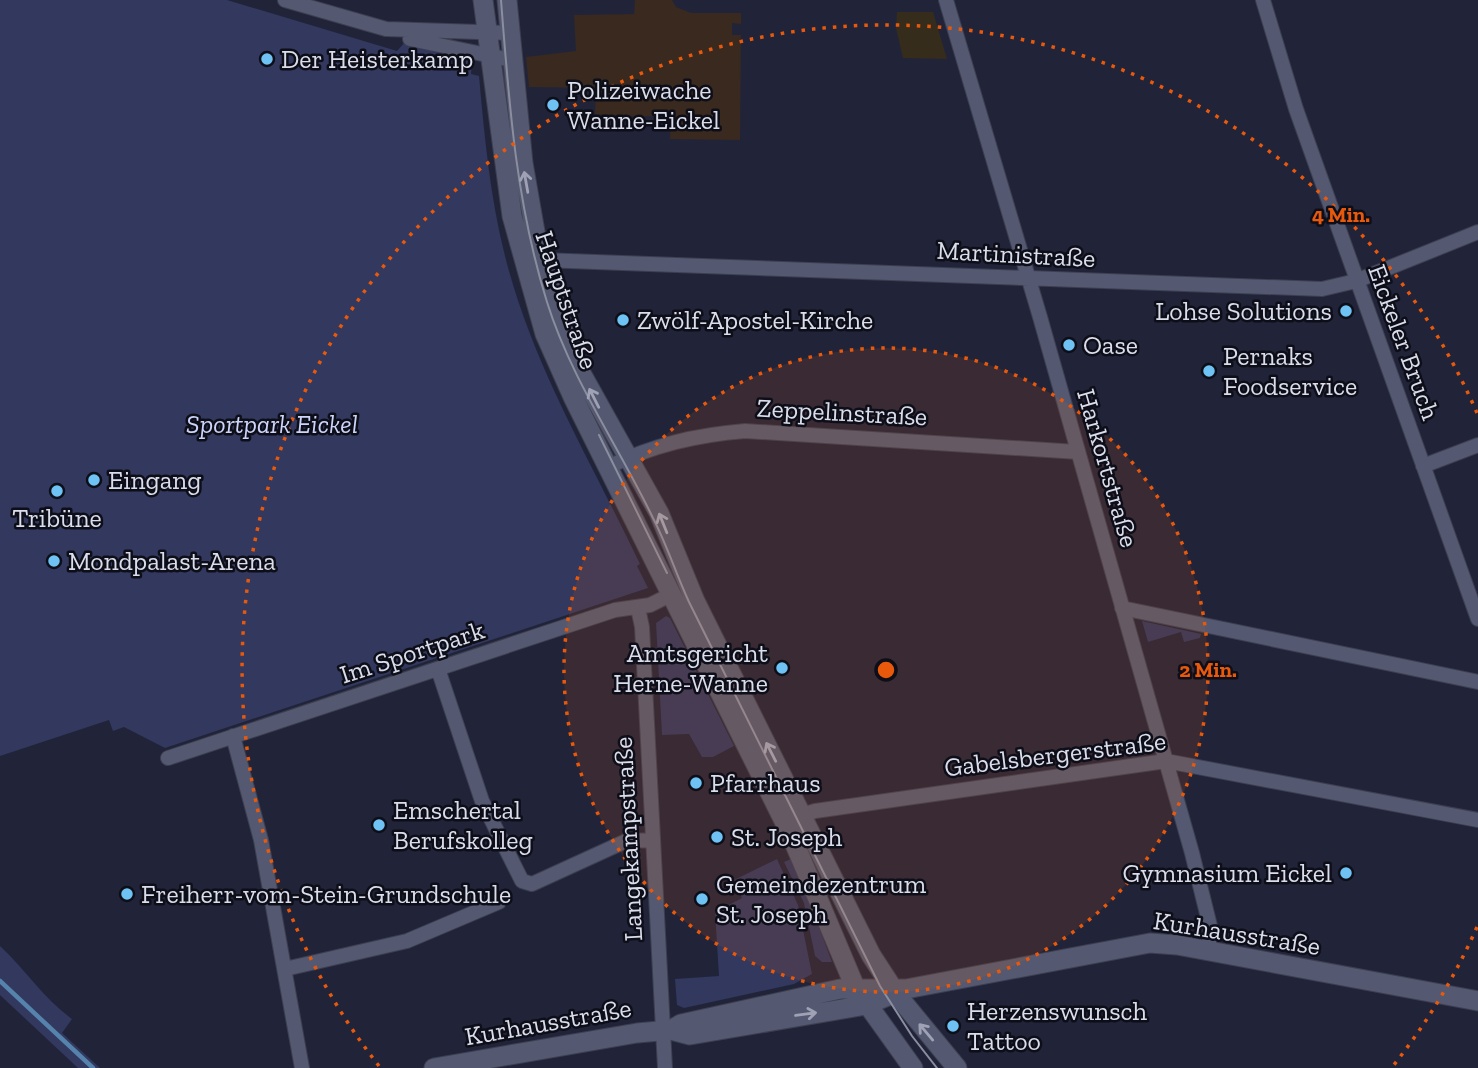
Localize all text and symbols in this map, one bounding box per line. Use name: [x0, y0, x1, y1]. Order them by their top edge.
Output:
place label: Der Heisterkamp: [281, 43, 473, 75]
marker: Der Heisterkamp: [259, 51, 275, 67]
place label: Polizeiwache Wanne-Eickel: [567, 74, 720, 136]
marker: Polizeiwache Wanne-Eickel: [545, 97, 561, 113]
one-way arrow: [519, 171, 532, 194]
text: 4 Min.: [1312, 202, 1370, 227]
street label: Hauptstraße: [528, 227, 606, 373]
street label: Martinistraße: [936, 234, 1096, 274]
street label: Eickeler Bruch: [1361, 260, 1447, 425]
place label: Lohse Solutions: [1155, 295, 1332, 327]
marker: Lohse Solutions: [1338, 303, 1354, 319]
place label: Zwölf-Apostel-Kirche: [637, 304, 873, 336]
marker: Zwölf-Apostel-Kirche: [615, 312, 631, 328]
place label: Oase: [1083, 329, 1138, 361]
marker: Oase: [1061, 337, 1077, 353]
place label: Pernaks Foodservice: [1223, 340, 1357, 402]
marker: Pernaks Foodservice: [1201, 363, 1217, 379]
street label: Harkortstraße: [1070, 385, 1146, 551]
one-way arrow: [586, 389, 600, 409]
street label: Zeppelinstraße: [756, 392, 928, 432]
park label: Sportpark Eickel: [186, 408, 358, 440]
place label: Eingang: [108, 464, 201, 496]
marker: Eingang: [86, 472, 102, 488]
marker: Tribüne: [49, 483, 65, 499]
place label: Tribüne: [12, 502, 102, 534]
one-way arrow: [656, 513, 669, 535]
place label: Mondpalast-Arena: [68, 545, 276, 577]
marker: Mondpalast-Arena: [46, 553, 62, 569]
street label: Im Sportpark: [336, 613, 489, 690]
place label: Amtsgericht Herne-Wanne: [613, 637, 768, 699]
text: 2 Min.: [1179, 657, 1237, 682]
centre of rings: [874, 658, 898, 682]
marker: Amtsgericht Herne-Wanne: [774, 660, 790, 676]
street label: Gabelsbergerstraße: [942, 725, 1168, 783]
street label: Langekampstraße: [607, 736, 649, 942]
one-way arrow: [763, 742, 777, 763]
place label: Pfarrhaus: [710, 767, 821, 799]
marker: Pfarrhaus: [688, 775, 704, 791]
place label: Emschertal Berufskolleg: [393, 794, 533, 856]
marker: Emschertal Berufskolleg: [371, 817, 387, 833]
place label: St. Joseph: [731, 821, 843, 853]
marker: St. Joseph: [709, 829, 725, 845]
place label: Gymnasium Eickel: [1122, 857, 1332, 889]
marker: Gymnasium Eickel: [1338, 865, 1354, 881]
place label: Gemeindezentrum St. Joseph: [716, 868, 927, 930]
place label: Freiherr-vom-Stein-Grundschule: [141, 878, 511, 910]
marker: Freiherr-vom-Stein-Grundschule: [119, 886, 135, 902]
marker: Gemeindezentrum St. Joseph: [694, 891, 710, 907]
street label: Kurhausstraße: [1151, 904, 1323, 962]
street label: Kurhausstraße: [462, 992, 634, 1052]
place label: Herzenswunsch Tattoo: [967, 995, 1148, 1057]
one-way arrow: [794, 1007, 817, 1020]
marker: Herzenswunsch Tattoo: [945, 1018, 961, 1034]
one-way arrow: [918, 1023, 934, 1041]

